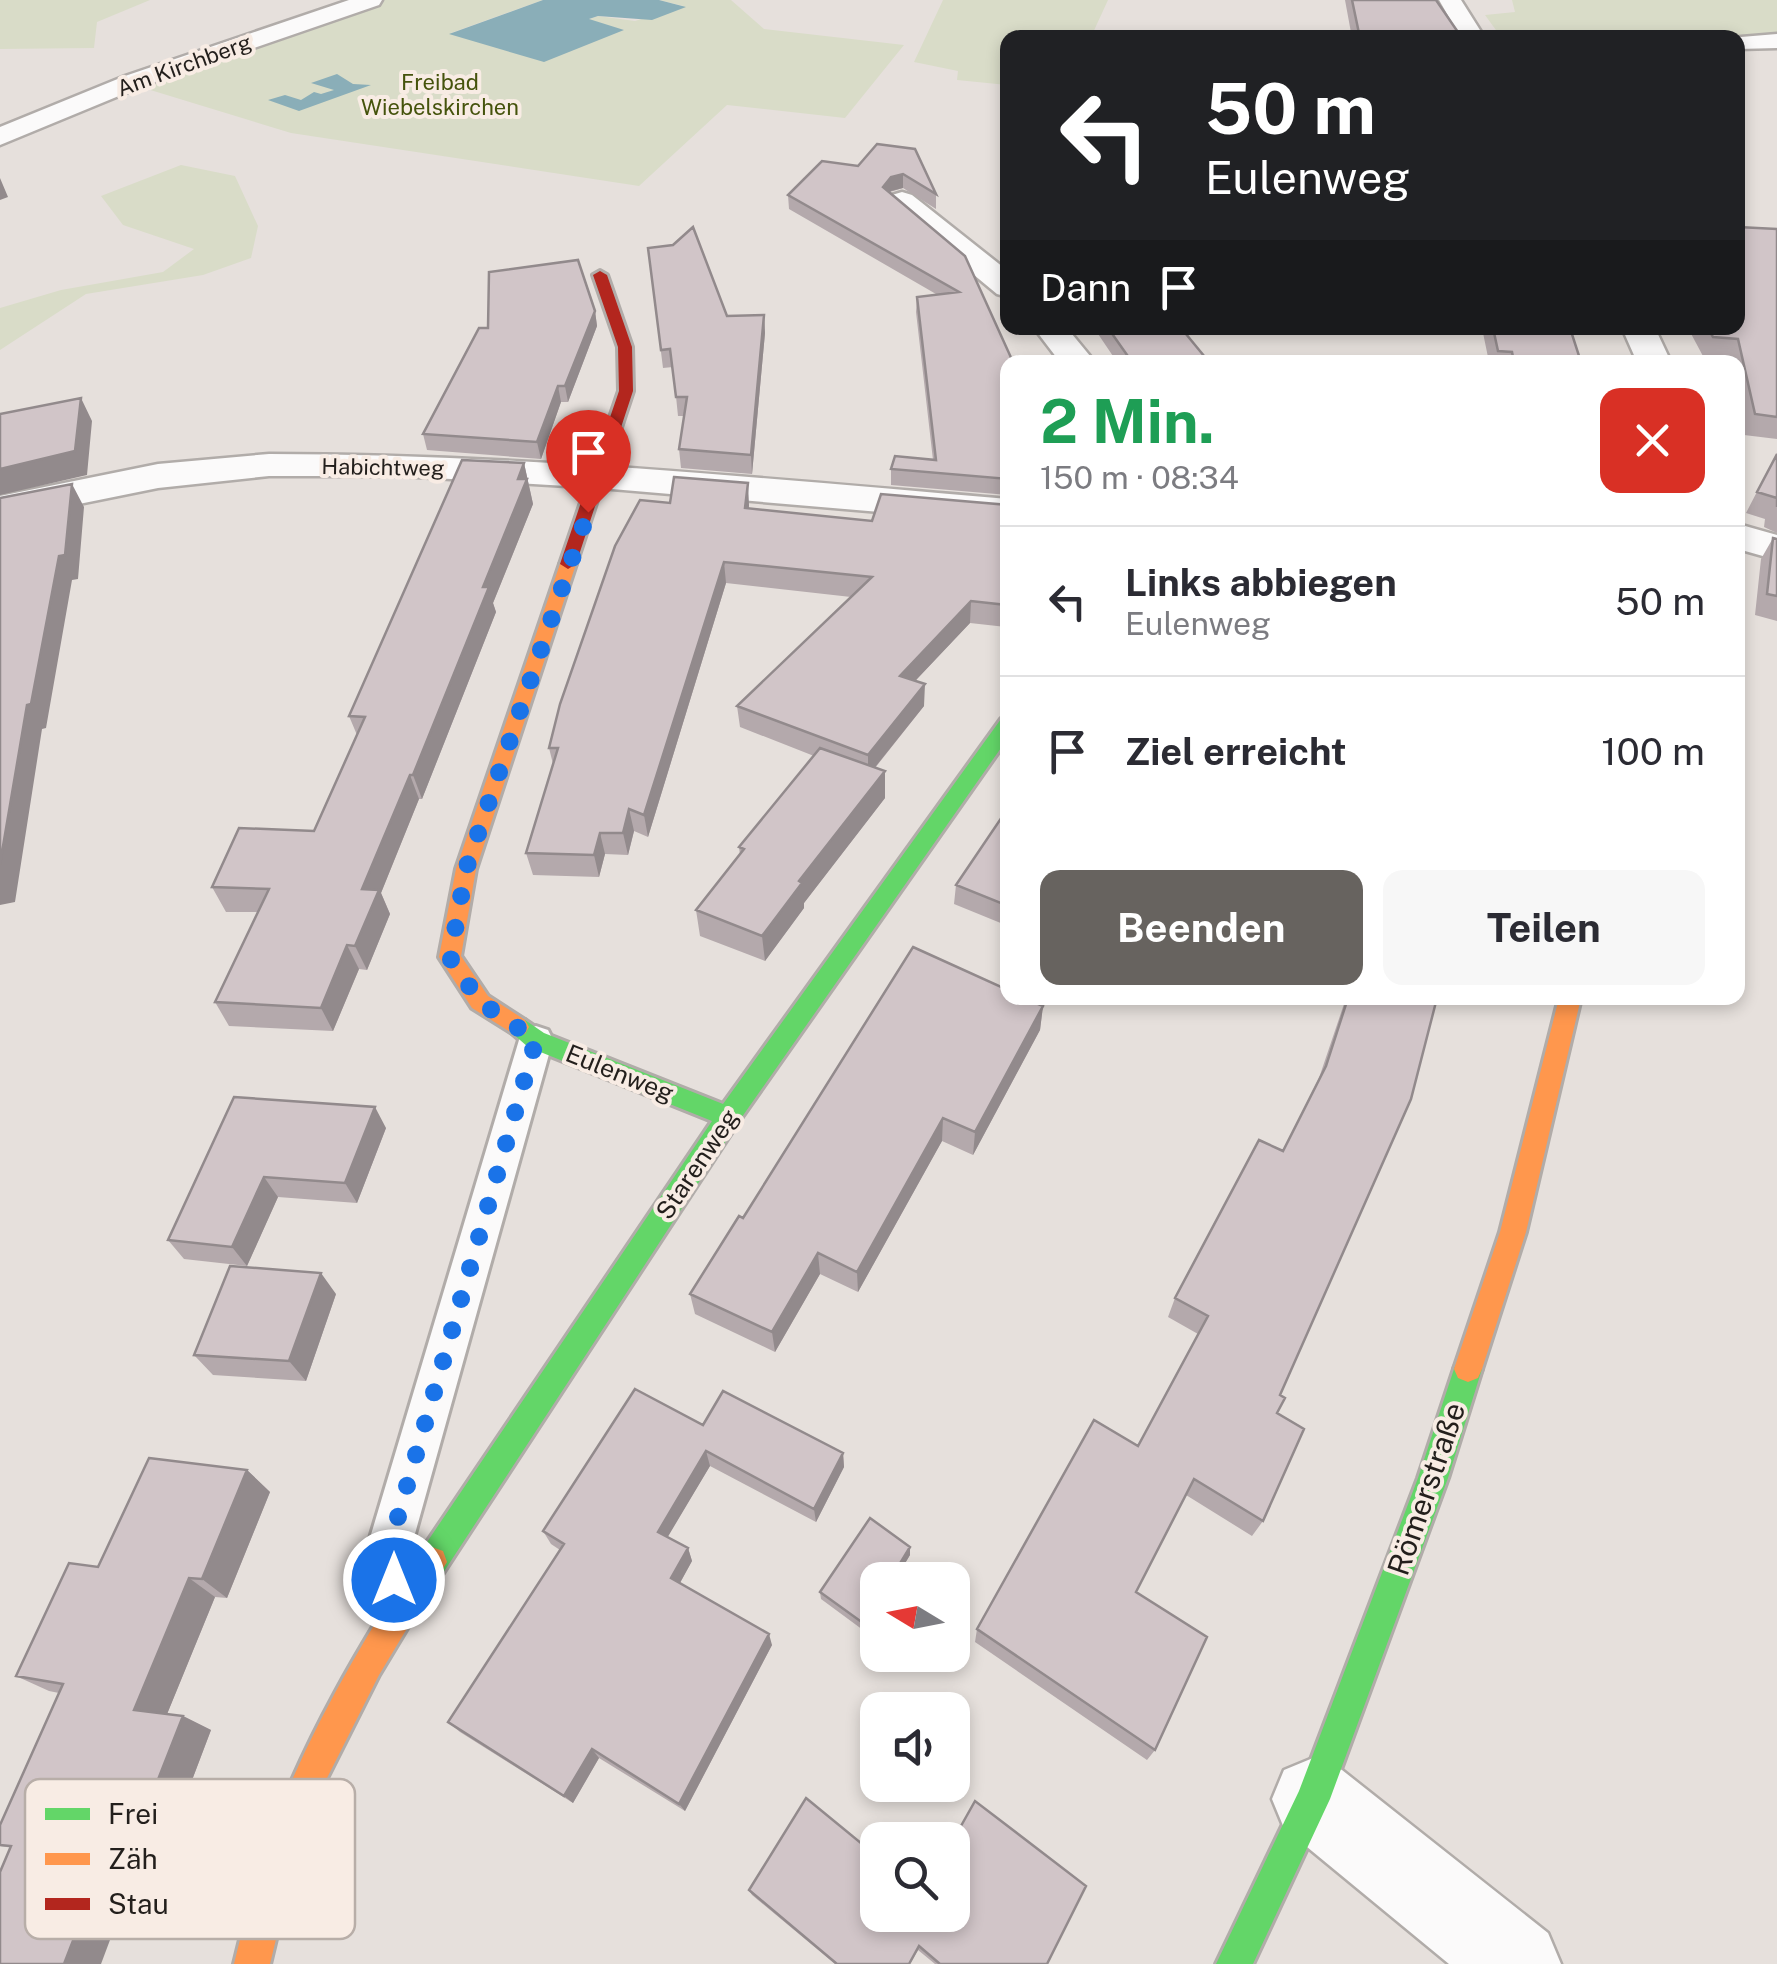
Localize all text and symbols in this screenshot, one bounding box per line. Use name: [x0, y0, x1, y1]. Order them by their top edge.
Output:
street label: Am Kirchberg: [113, 29, 255, 101]
text: 50 m: [1205, 67, 1376, 150]
park label: Freibad Wiebelskirchen: [361, 69, 519, 120]
icon: left: [1040, 70, 1170, 200]
text: Eulenweg: [1205, 151, 1410, 204]
icon: arrive: [1151, 260, 1206, 315]
text: Dann: [1040, 265, 1131, 310]
text: 2 Min.: [1040, 386, 1215, 457]
button: close: [1600, 388, 1705, 493]
pin: [546, 410, 631, 513]
icon: arrive: [561, 425, 616, 480]
street label: Habichtweg: [321, 453, 445, 481]
text: 150 m · 08:34: [1040, 459, 1239, 496]
text: Links abbiegen: [1125, 560, 1397, 605]
icon: left: [1040, 574, 1095, 629]
text: 50 m: [1615, 579, 1705, 624]
text: Eulenweg: [1125, 605, 1271, 642]
icon: arrive: [1040, 724, 1095, 779]
text: Ziel erreicht: [1125, 729, 1347, 774]
text: 100 m: [1601, 729, 1705, 774]
button: Beenden: [1040, 870, 1363, 985]
button: Teilen: [1383, 870, 1705, 985]
street label: Eulenweg: [562, 1038, 678, 1108]
street label: Starenweg: [649, 1103, 745, 1225]
street label: Römerstraße: [1380, 1398, 1472, 1580]
position arrow: [342, 1528, 446, 1632]
north arrow: [860, 1562, 970, 1672]
map controls: [860, 1562, 970, 1932]
button: sound: [860, 1692, 970, 1802]
legend: [25, 1779, 355, 1939]
text: Frei: [108, 1797, 158, 1830]
button: search: [860, 1822, 970, 1932]
text: Zäh: [108, 1842, 158, 1875]
text: Stau: [108, 1887, 169, 1920]

